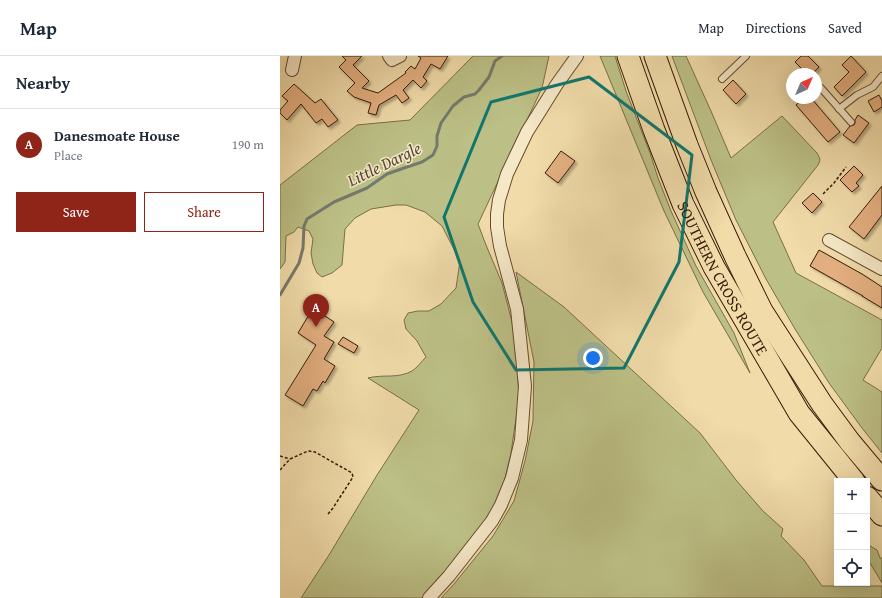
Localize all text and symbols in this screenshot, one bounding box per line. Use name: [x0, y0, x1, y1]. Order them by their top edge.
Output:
text: Map: [20, 14, 57, 42]
text: Map: [698, 18, 724, 38]
text: Directions: [746, 18, 806, 38]
text: Saved: [828, 18, 862, 38]
north arrow: [786, 68, 822, 104]
text: Nearby: [16, 70, 70, 95]
text: Danesmoate House: [54, 125, 180, 146]
text: A: [25, 135, 33, 154]
text: 190 m: [232, 135, 264, 154]
water label: Little Dargle: [342, 135, 425, 193]
text: Place: [54, 146, 83, 165]
button: Save: [16, 192, 136, 232]
button: Share: [144, 192, 264, 232]
street label: SOUTHERN CROSS ROUTE: [671, 197, 775, 359]
pin: A: [303, 294, 329, 327]
your location: [583, 348, 603, 368]
map controls: [834, 478, 870, 586]
button: +: [834, 478, 870, 514]
button: −: [834, 514, 870, 550]
button: locate: [834, 550, 870, 586]

